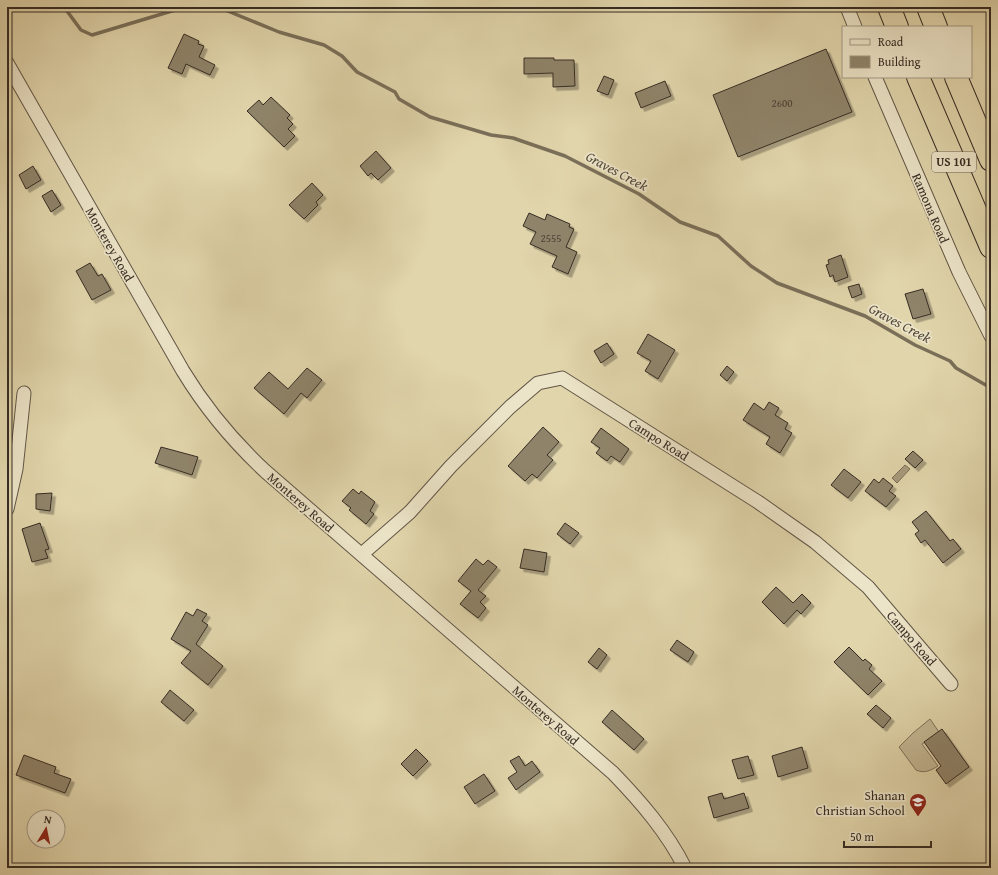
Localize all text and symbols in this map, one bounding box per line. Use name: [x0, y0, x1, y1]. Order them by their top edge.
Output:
legend: [842, 26, 972, 78]
text: Road: [878, 33, 904, 50]
text: Building: [878, 53, 921, 70]
house number: 2600: [771, 95, 793, 111]
water label: Graves Creek: [582, 146, 652, 196]
road number: US 101: [932, 152, 976, 172]
street label: Ramona Road: [907, 170, 954, 246]
street label: Monterey Road: [81, 204, 139, 285]
house number: 2555: [540, 230, 562, 246]
water label: Graves Creek: [865, 298, 935, 348]
street label: Campo Road: [625, 413, 692, 465]
street label: Monterey Road: [263, 468, 338, 537]
street label: Campo Road: [882, 607, 941, 670]
street label: Monterey Road: [508, 681, 583, 750]
place label: Shanan Christian School: [816, 786, 906, 820]
school or university icon: Shanan Christian School: [908, 792, 928, 817]
north arrow: [26, 809, 66, 849]
text: N: [43, 811, 53, 828]
scale bar: [844, 823, 931, 849]
text: 50 m: [850, 828, 874, 845]

